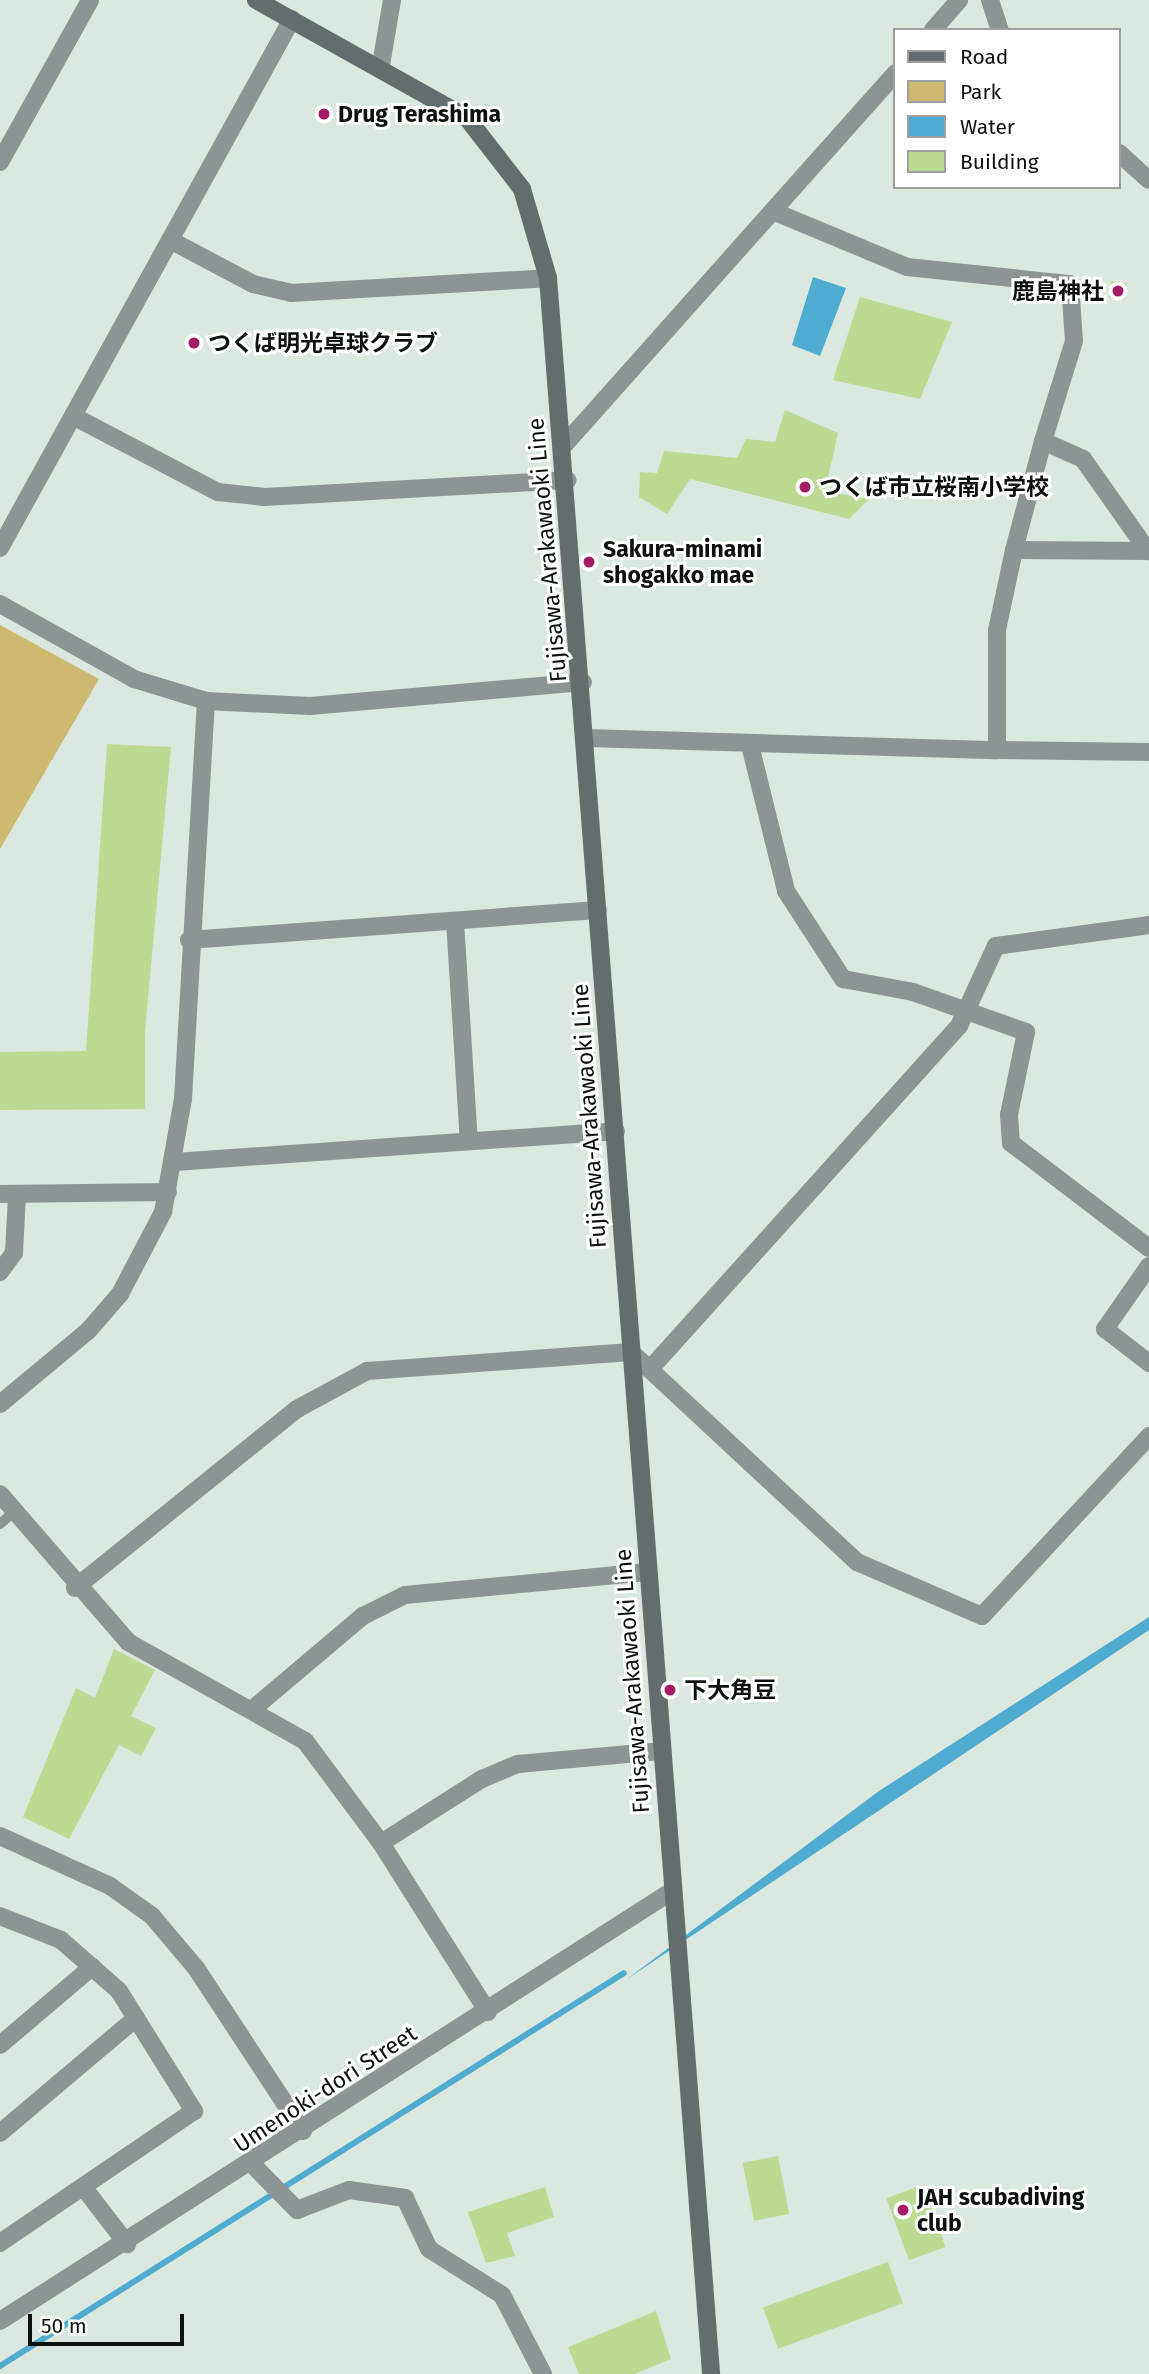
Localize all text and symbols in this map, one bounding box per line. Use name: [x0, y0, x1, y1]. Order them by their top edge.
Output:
legend: [894, 28, 1121, 189]
text: Road: [960, 44, 1008, 70]
text: Park: [960, 79, 1001, 105]
place label: Drug Terashima: [338, 100, 501, 128]
marker: Drug Terashima: [316, 106, 332, 122]
text: Water: [960, 114, 1015, 140]
text: Building: [960, 149, 1039, 175]
place label: 鹿島神社: [1012, 277, 1104, 305]
marker: 鹿島神社: [1110, 283, 1126, 299]
place label: つくば明光卓球クラブ: [208, 329, 438, 357]
marker: つくば明光卓球クラブ: [186, 335, 202, 351]
street label: Fujisawa-Arakawaoki Line: [522, 417, 572, 683]
place label: つくば市立桜南小学校: [819, 473, 1049, 501]
marker: つくば市立桜南小学校: [797, 479, 813, 495]
place label: Sakura-minami shogakko mae: [603, 535, 762, 589]
marker: Sakura-minami shogakko mae: [581, 554, 597, 570]
street label: Fujisawa-Arakawaoki Line: [566, 983, 612, 1249]
street label: Fujisawa-Arakawaoki Line: [609, 1548, 655, 1814]
place label: 下大角豆: [684, 1676, 776, 1704]
marker: 下大角豆: [662, 1682, 678, 1698]
street label: Umenoki-dori Street: [228, 2019, 422, 2159]
place label: JAH scubadiving club: [917, 2183, 1084, 2237]
marker: JAH scubadiving club: [895, 2202, 911, 2218]
scale bar: [32, 2300, 187, 2344]
text: 50 m: [41, 2313, 87, 2339]

